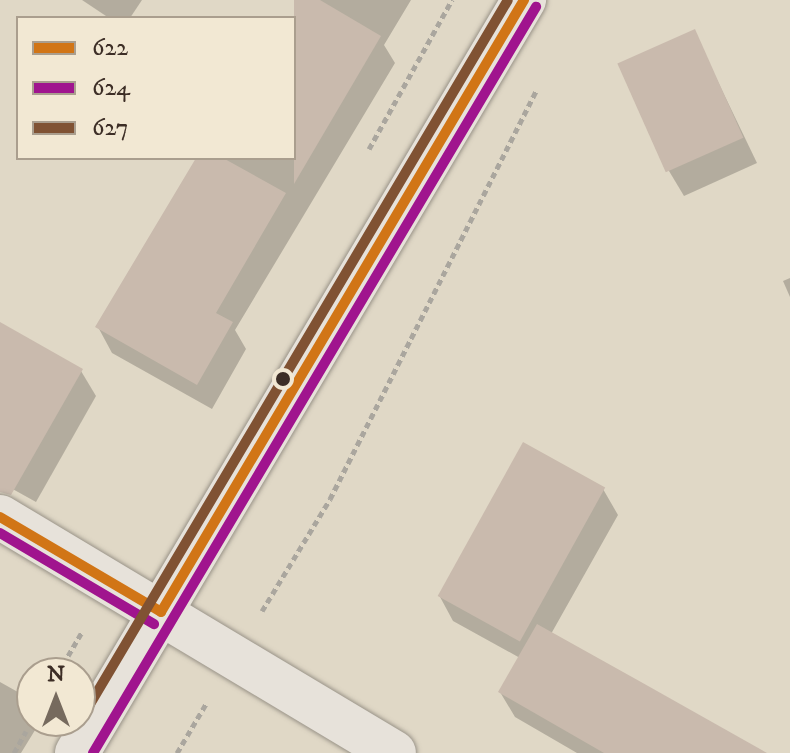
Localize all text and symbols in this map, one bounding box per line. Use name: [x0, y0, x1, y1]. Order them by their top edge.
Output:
legend: [16, 16, 296, 160]
text: 622: [92, 33, 128, 63]
text: 624: [92, 73, 130, 103]
text: 627: [92, 113, 128, 143]
unlabelled marker: [275, 371, 291, 387]
north arrow: [16, 657, 96, 737]
text: N: [47, 661, 65, 688]

